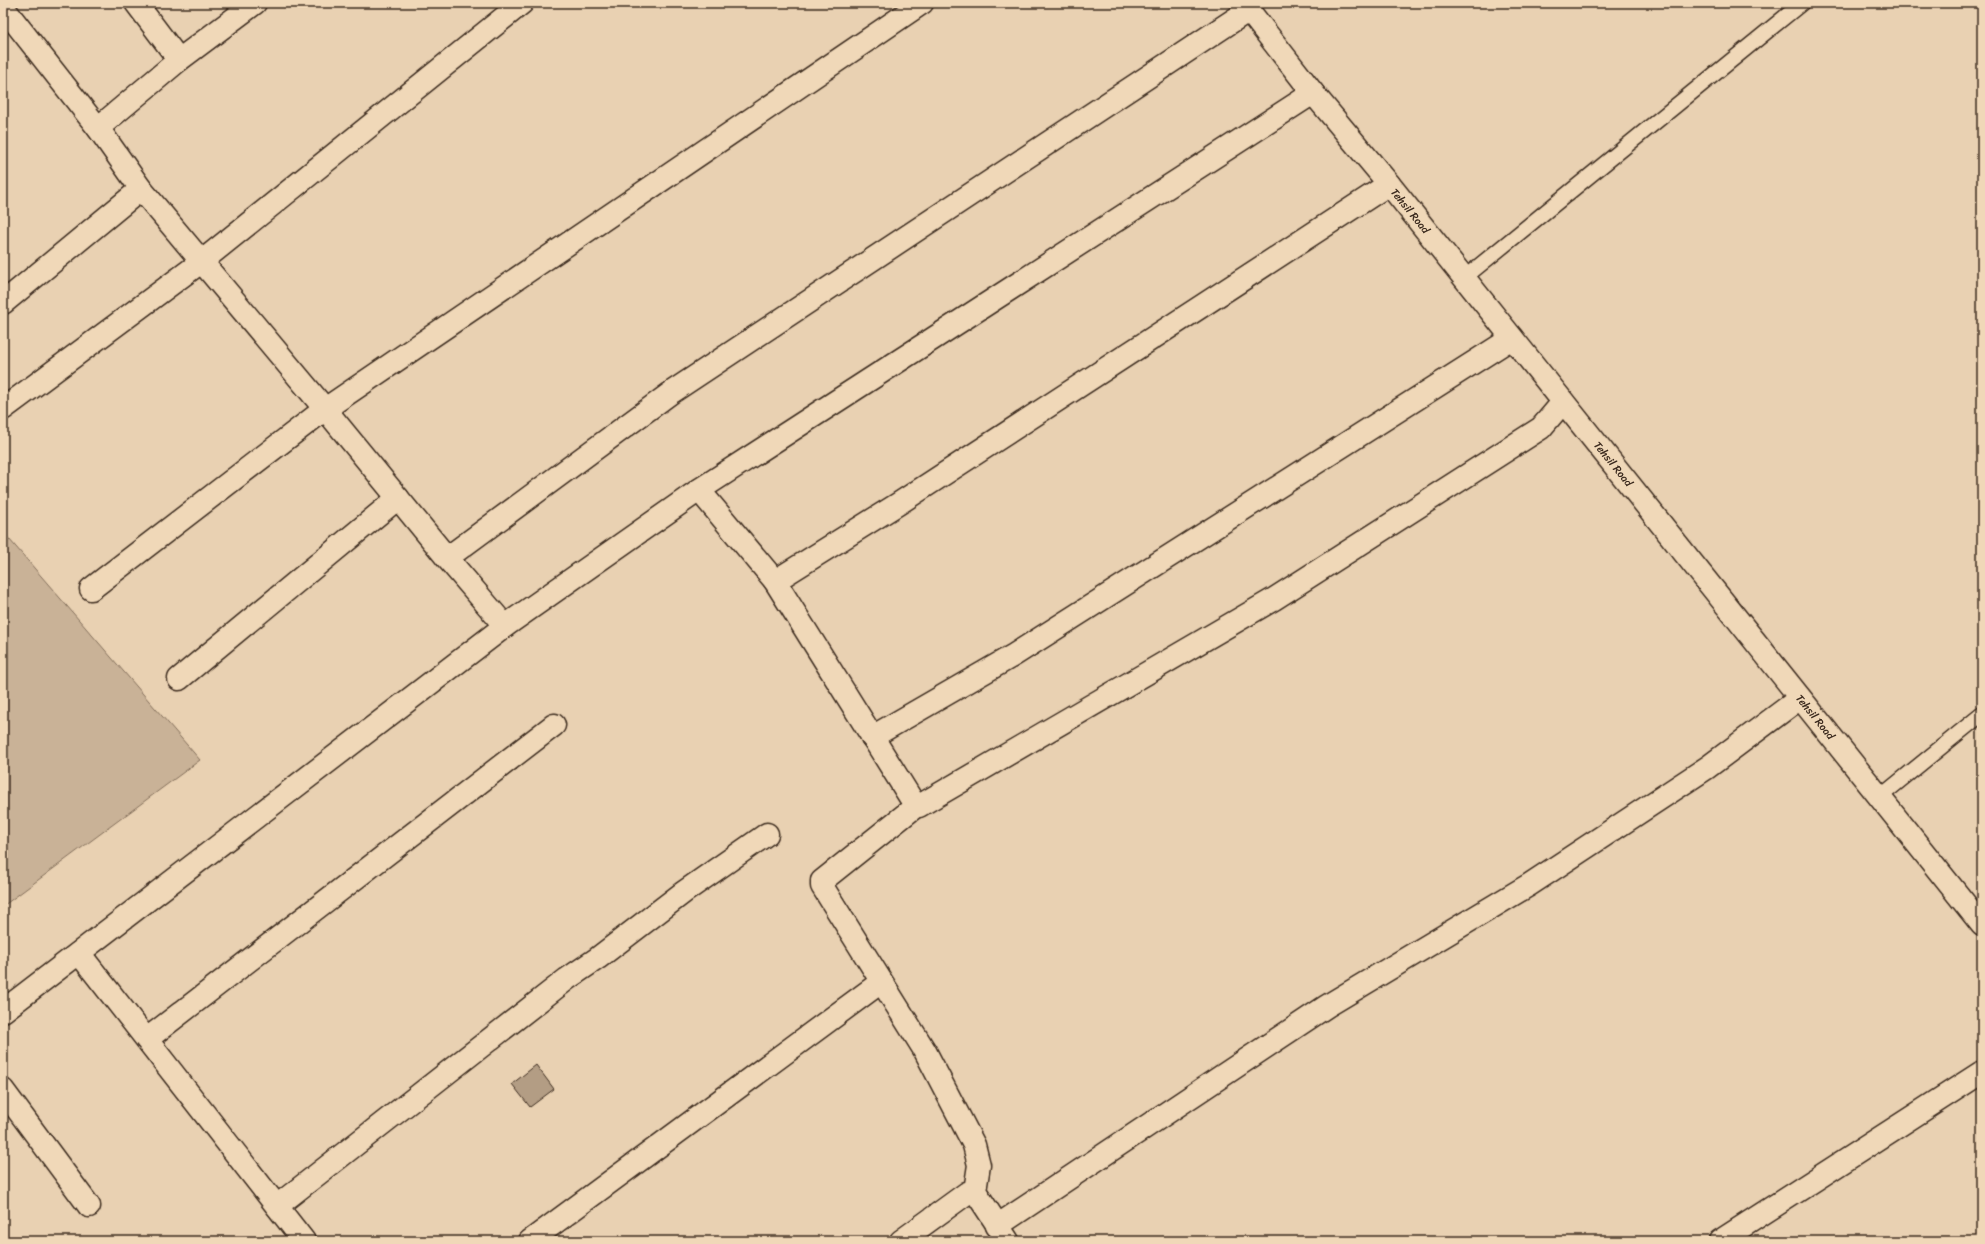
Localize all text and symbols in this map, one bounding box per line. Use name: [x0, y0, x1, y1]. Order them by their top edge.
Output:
street label: Tehsil Road: [1386, 184, 1435, 239]
street label: Tehsil Road: [1589, 437, 1638, 492]
street label: Tehsil Road: [1791, 690, 1840, 745]

